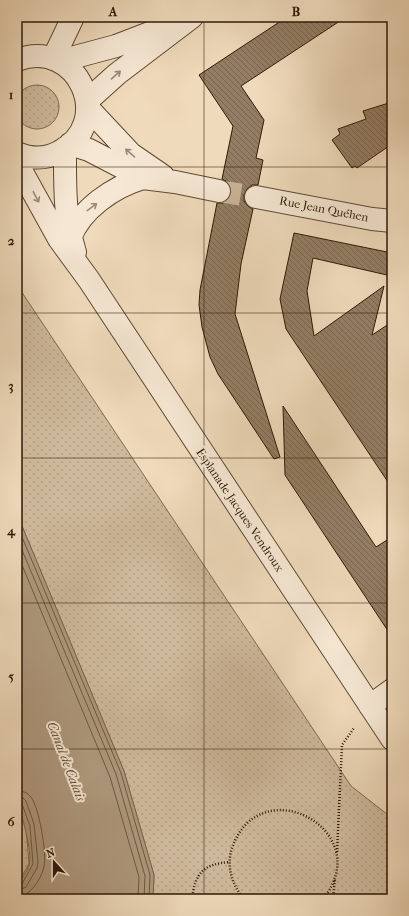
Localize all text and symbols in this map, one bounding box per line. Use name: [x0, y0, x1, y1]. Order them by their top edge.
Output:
text: A: [108, 4, 118, 19]
text: B: [292, 4, 301, 19]
one-way arrow: [111, 71, 122, 80]
text: 1: [9, 87, 14, 102]
one-way arrow: [125, 149, 136, 158]
one-way arrow: [33, 191, 40, 203]
street label: Rue Jean Quéhen: [278, 193, 370, 225]
one-way arrow: [87, 203, 98, 211]
text: 2: [8, 233, 15, 248]
text: 3: [8, 378, 14, 394]
street label: Esplanade Jacques Vendroux: [193, 446, 287, 575]
text: 4: [6, 523, 16, 539]
text: 5: [8, 669, 14, 684]
water label: Canal de Calais: [45, 719, 89, 804]
text: 6: [7, 814, 15, 829]
north arrow: [34, 842, 74, 882]
text: N: [44, 845, 57, 861]

